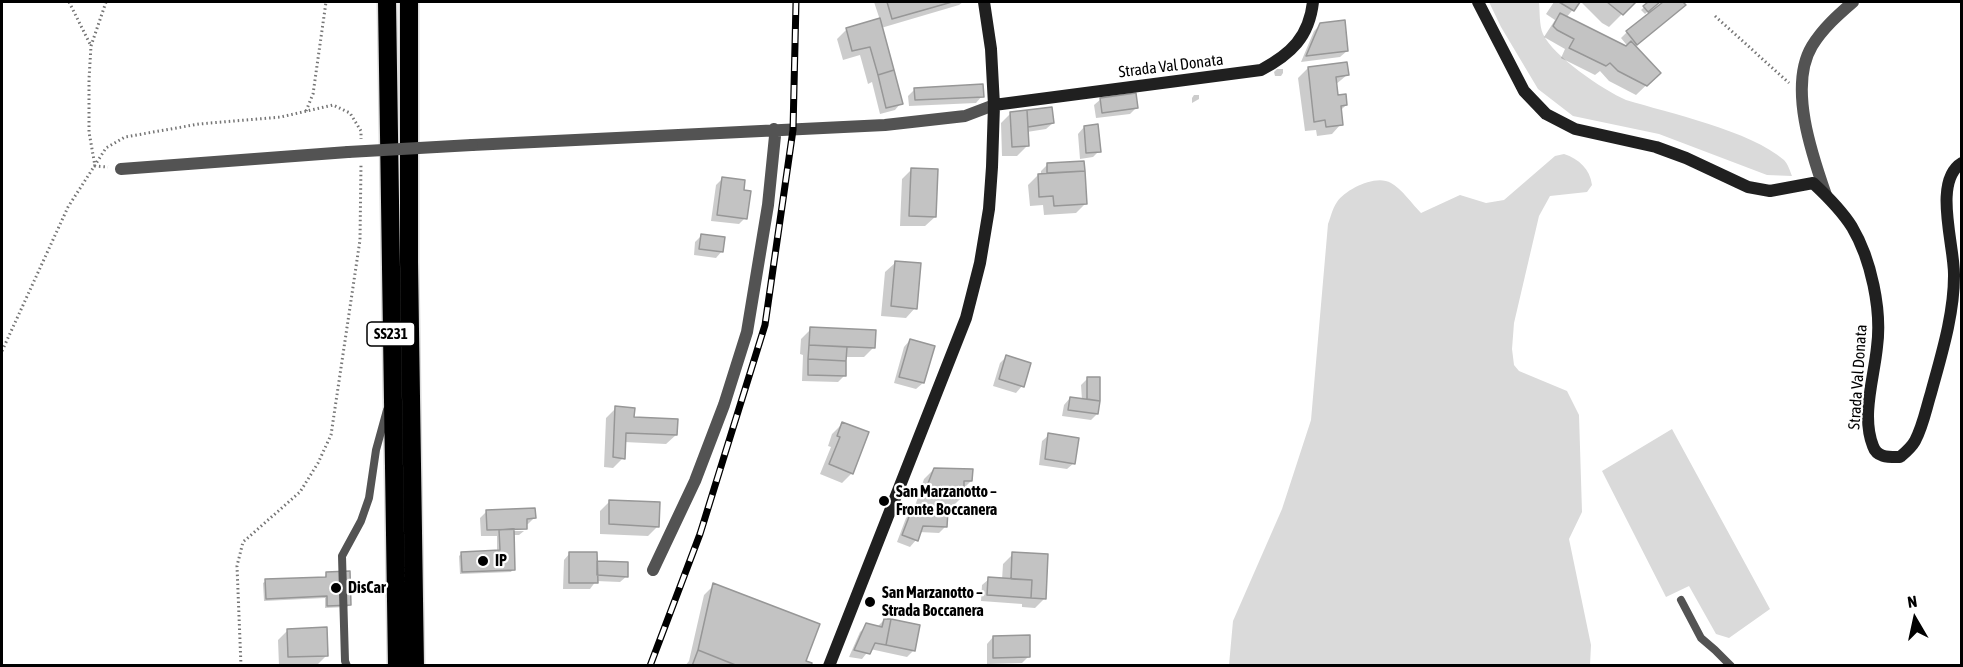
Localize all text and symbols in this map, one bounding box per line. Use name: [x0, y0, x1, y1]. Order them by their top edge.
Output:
street label: Strada Val Donata: [1118, 50, 1224, 82]
road number: SS231: [367, 322, 415, 346]
street label: Strada Val Donata: [1845, 324, 1871, 430]
place label: San Marzanotto – Fronte Boccanera: [896, 482, 997, 520]
marker: San Marzanotto – Fronte Boccanera: [877, 494, 891, 508]
place label: IP: [495, 551, 507, 571]
marker: IP: [476, 554, 490, 568]
place label: DisCar: [348, 578, 386, 598]
marker: DisCar: [329, 581, 343, 595]
place label: San Marzanotto – Strada Boccanera: [882, 583, 984, 621]
north arrow: [1885, 589, 1945, 649]
text: N: [1906, 592, 1918, 611]
marker: San Marzanotto – Strada Boccanera: [863, 595, 877, 609]

